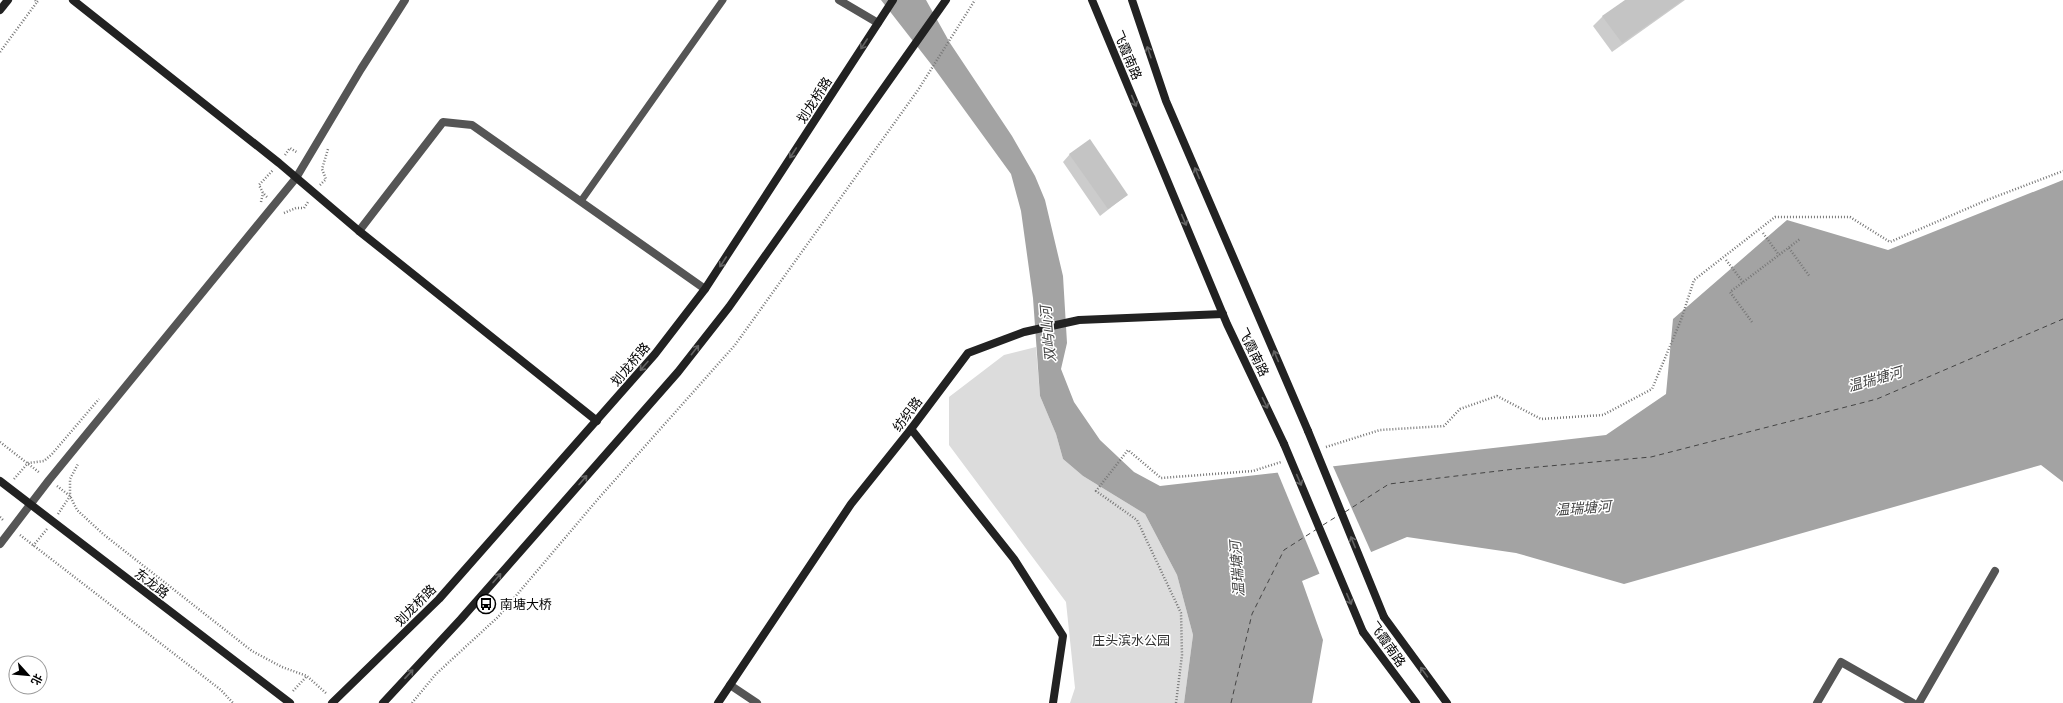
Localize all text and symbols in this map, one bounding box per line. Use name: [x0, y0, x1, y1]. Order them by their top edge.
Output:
street label: 飞霞南路: [1110, 28, 1146, 82]
one-way arrow: [860, 38, 868, 50]
one-way arrow: [1145, 46, 1153, 58]
street label: 划龙桥路: [793, 74, 835, 126]
one-way arrow: [1131, 94, 1138, 106]
one-way arrow: [789, 147, 797, 158]
one-way arrow: [1193, 167, 1200, 179]
one-way arrow: [1181, 214, 1189, 226]
one-way arrow: [718, 256, 726, 268]
water label: 双屿山河: [1036, 302, 1059, 363]
street label: 飞霞南路: [1235, 325, 1273, 379]
street label: 划龙桥路: [607, 339, 653, 389]
one-way arrow: [691, 345, 699, 356]
one-way arrow: [1272, 351, 1280, 363]
one-way arrow: [640, 361, 649, 371]
water label: 温瑞塘河: [1846, 362, 1907, 395]
street label: 纺织路: [889, 394, 925, 434]
one-way arrow: [1262, 397, 1269, 409]
one-way arrow: [1296, 473, 1304, 485]
one-way arrow: [578, 475, 587, 486]
water label: 温瑞塘河: [1554, 497, 1615, 519]
water label: 温瑞塘河: [1226, 537, 1248, 598]
one-way arrow: [1349, 537, 1357, 549]
street label: 东龙路: [132, 565, 172, 601]
one-way arrow: [492, 573, 501, 583]
street label: 划龙桥路: [391, 581, 439, 629]
bus stop icon: 南塘大桥: [475, 593, 497, 615]
one-way arrow: [1346, 593, 1354, 605]
place label: 南塘大桥: [500, 596, 552, 612]
street label: 飞霞南路: [1367, 618, 1409, 670]
park label: 庄头滨水公园: [1092, 632, 1170, 648]
north arrow: [8, 655, 48, 695]
one-way arrow: [1420, 666, 1428, 677]
one-way arrow: [405, 669, 414, 680]
text: 北: [28, 671, 46, 688]

